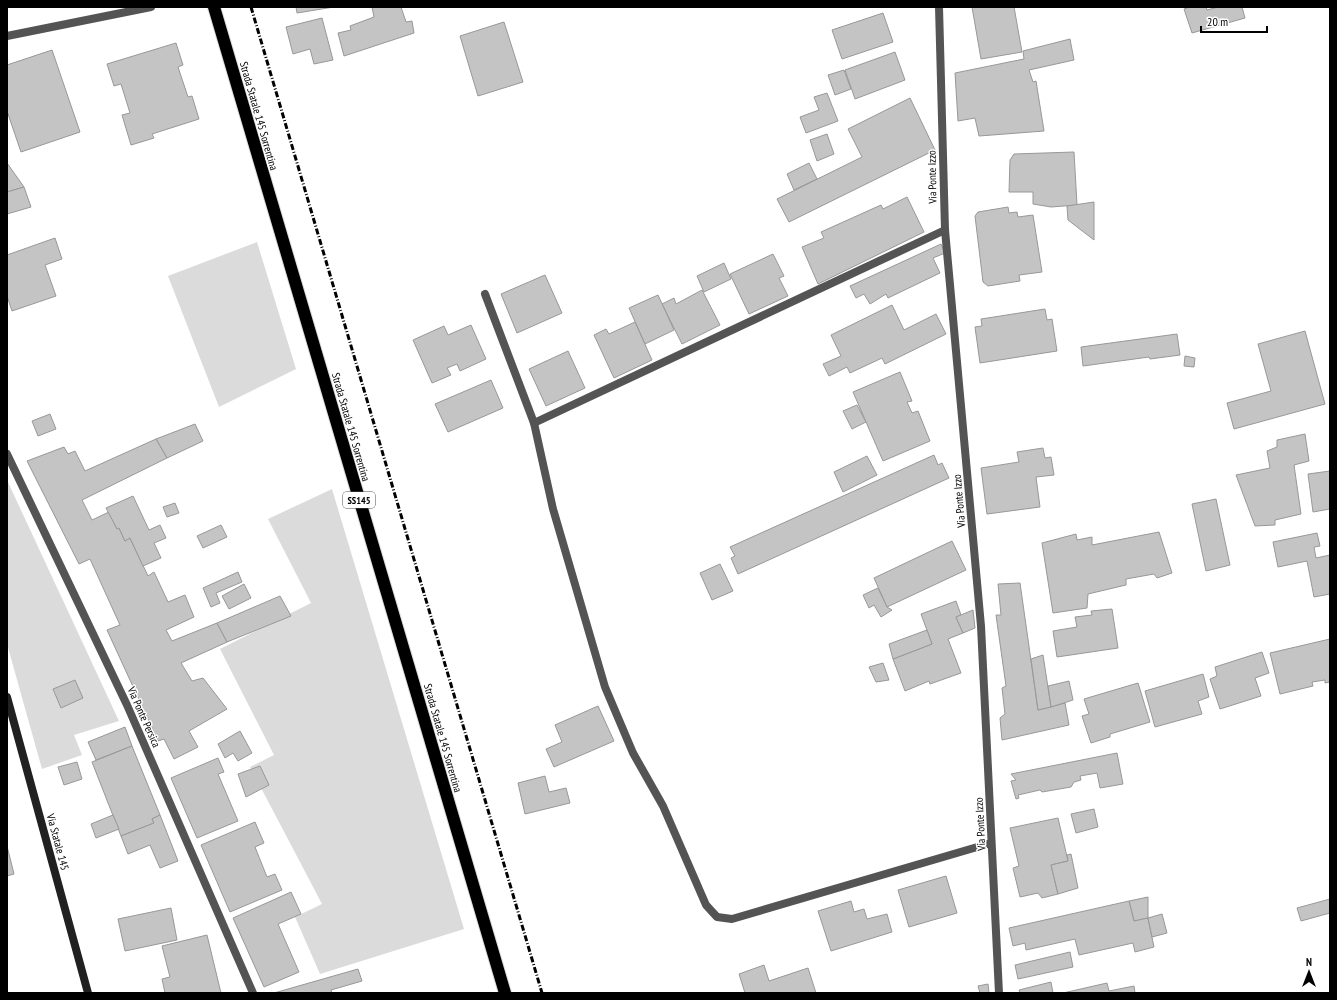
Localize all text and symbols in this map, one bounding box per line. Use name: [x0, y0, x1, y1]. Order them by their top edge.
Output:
scale bar: [1201, 8, 1267, 34]
text: 20 m: [1207, 14, 1228, 29]
street label: Strada Statale 145 Sorrentina: [237, 60, 281, 172]
street label: Via Ponte Izzo: [925, 150, 939, 205]
street label: Strada Statale 145 Sorrentina: [329, 371, 373, 483]
street label: Via Ponte Izzo: [950, 474, 968, 529]
road number: SS145: [343, 492, 375, 508]
street label: Strada Statale 145 Sorrentina: [421, 682, 465, 794]
street label: Via Ponte Persica: [124, 684, 164, 749]
street label: Via Ponte Izzo: [972, 797, 988, 852]
street label: Via Statale 145: [43, 811, 72, 872]
north arrow: [1289, 952, 1329, 992]
text: N: [1306, 955, 1312, 969]

